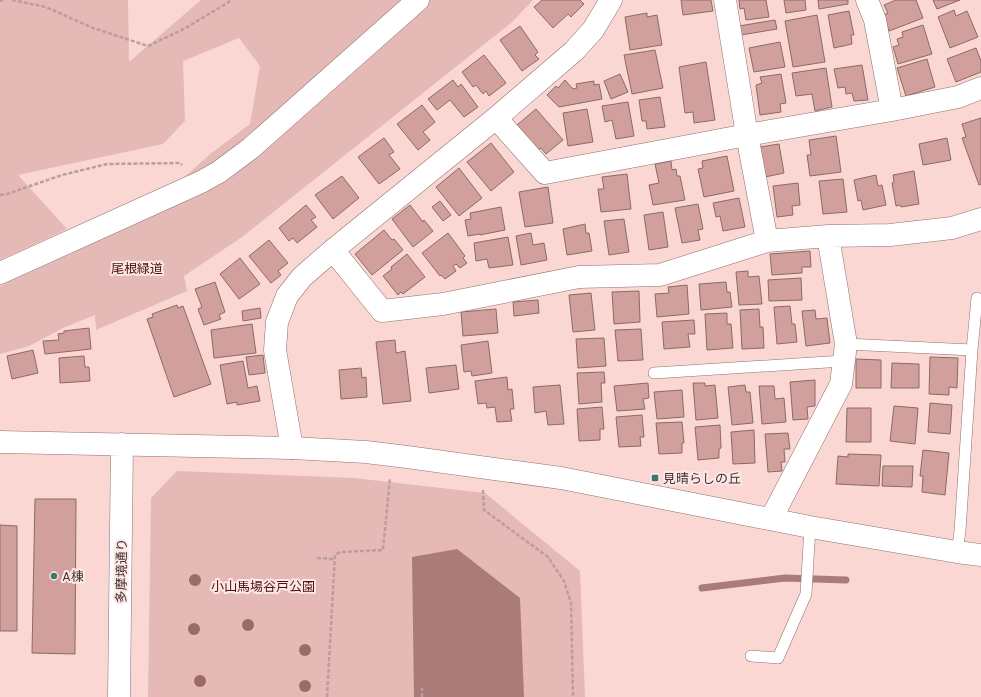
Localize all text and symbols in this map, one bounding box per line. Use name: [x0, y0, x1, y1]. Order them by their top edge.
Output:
park label: 尾根緑道: [111, 262, 163, 278]
place label: 見晴らしの丘: [663, 472, 741, 488]
marker: 見晴らしの丘: [650, 473, 660, 483]
street label: 多摩境通り: [114, 538, 132, 604]
place label: A棟: [62, 569, 84, 586]
marker: A棟: [49, 571, 59, 581]
park label: 小山馬場谷戸公園: [211, 580, 315, 596]

